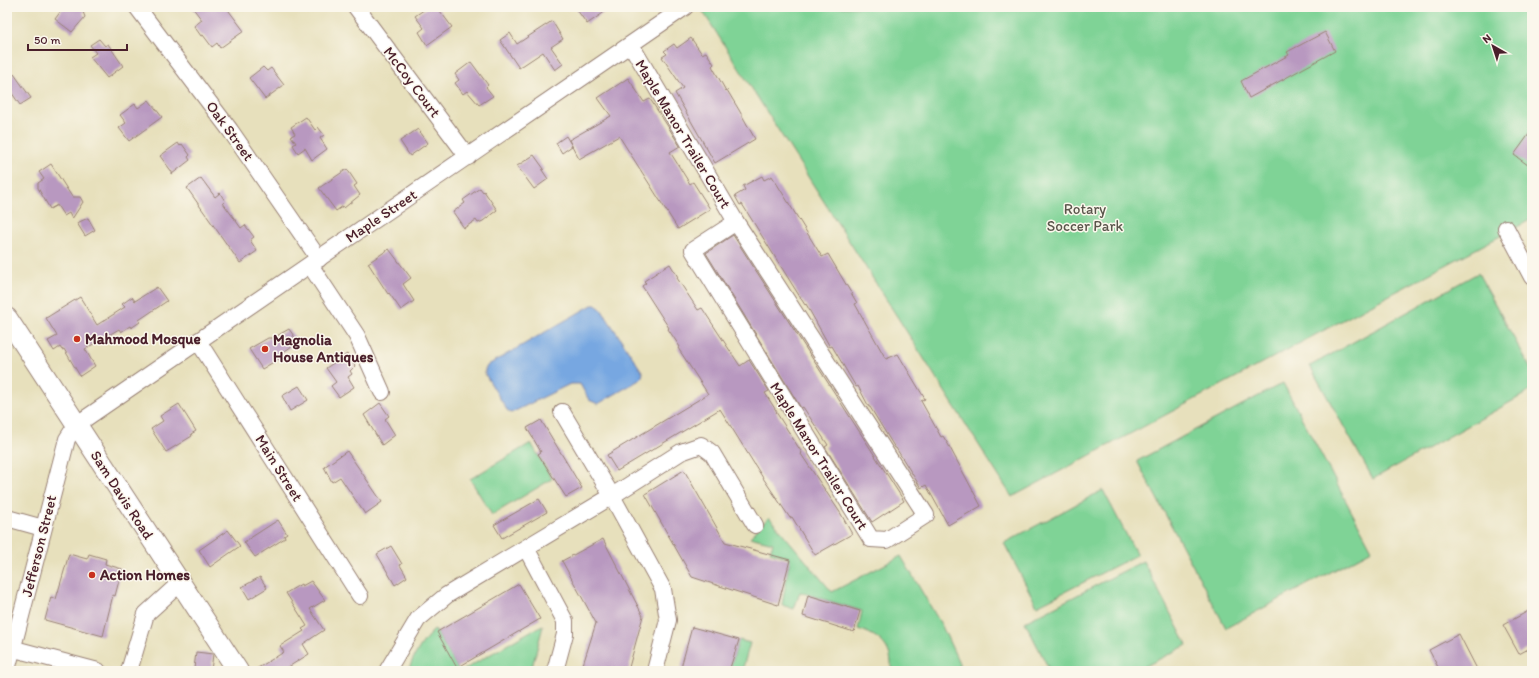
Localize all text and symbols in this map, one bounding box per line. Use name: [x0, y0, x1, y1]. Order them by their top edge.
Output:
scale bar: [28, 26, 127, 52]
north arrow: [1473, 26, 1513, 66]
text: N: [1480, 31, 1494, 46]
text: 50 m: [34, 33, 60, 47]
street label: McCoy Court: [380, 43, 445, 121]
street label: Maple Manor Trailer Court: [631, 56, 735, 212]
street label: Oak Street: [202, 98, 258, 165]
street label: Maple Street: [342, 185, 420, 246]
park label: Rotary Soccer Park: [1047, 200, 1124, 235]
place label: Mahmood Mosque: [85, 330, 201, 349]
place label: Magnolia House Antiques: [273, 331, 374, 367]
marker: Mahmood Mosque: [72, 334, 82, 344]
marker: Magnolia House Antiques: [260, 344, 270, 354]
street label: Maple Manor Trailer Court: [766, 379, 872, 533]
street label: Main Street: [251, 431, 307, 505]
street label: Sam Davis Road: [87, 447, 158, 544]
street label: Jefferson Street: [18, 493, 60, 599]
place label: Action Homes: [99, 566, 190, 584]
marker: Action Homes: [87, 570, 97, 580]

